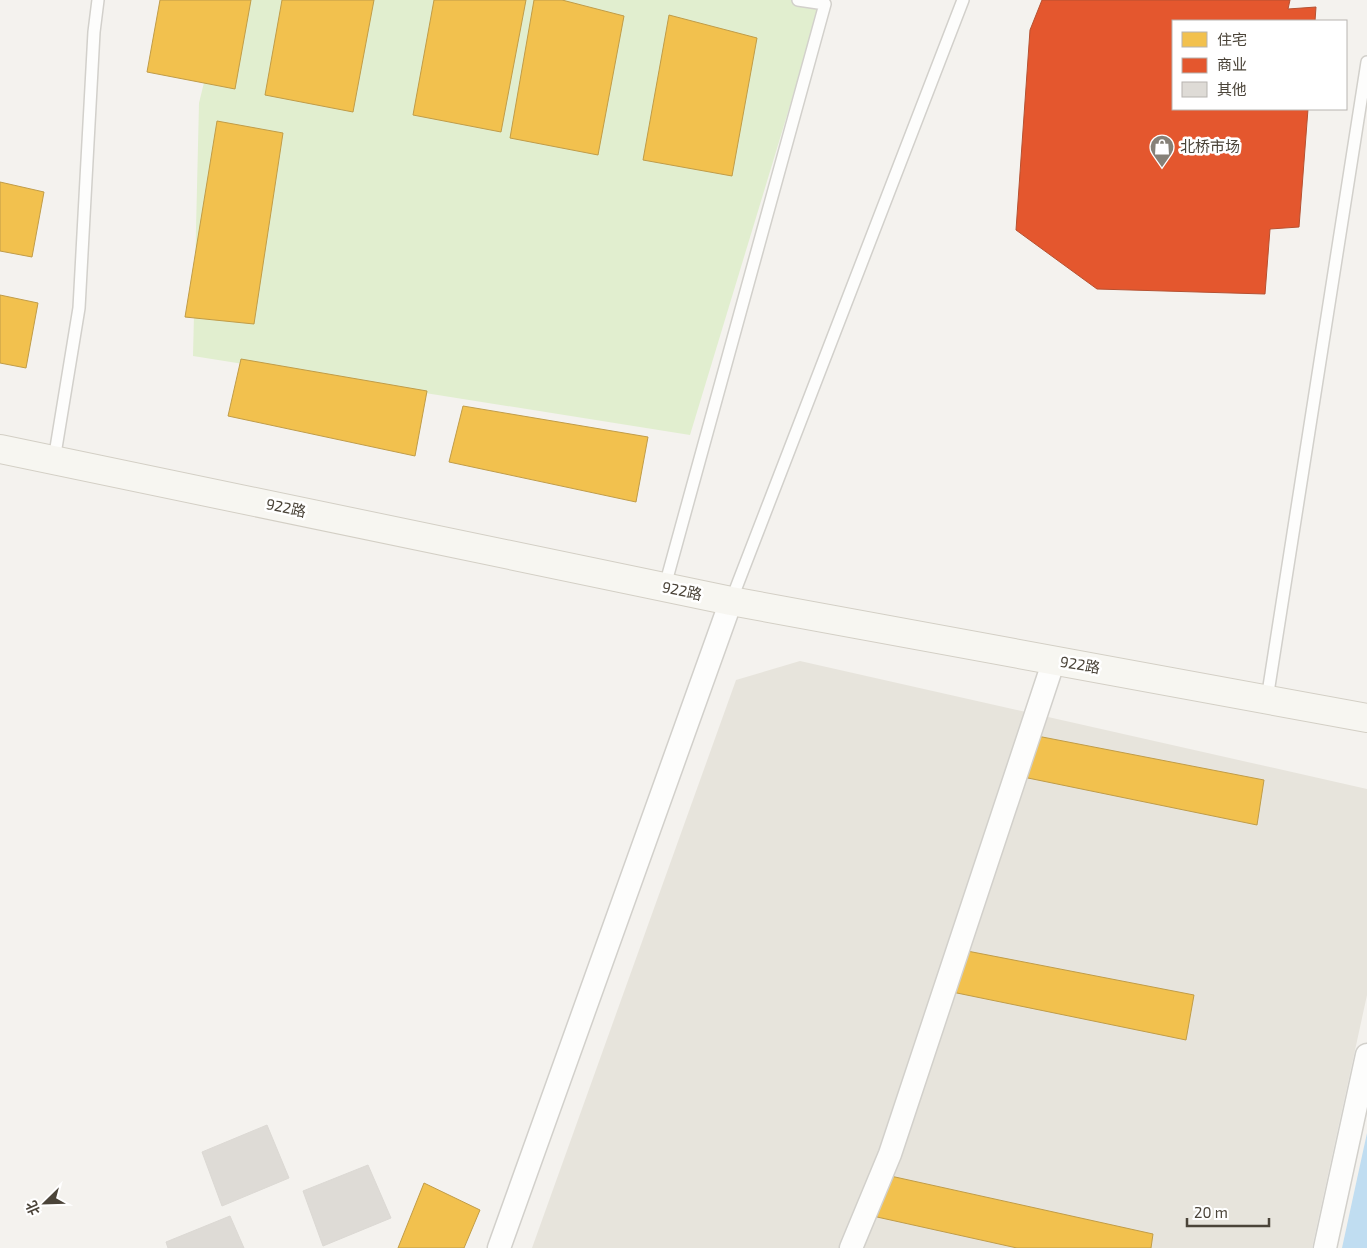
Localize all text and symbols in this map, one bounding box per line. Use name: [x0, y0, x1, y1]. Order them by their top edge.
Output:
legend: [1172, 20, 1347, 110]
text: 住宅: [1217, 30, 1247, 48]
text: 商业: [1217, 55, 1247, 73]
text: 其他: [1217, 80, 1247, 98]
shop icon: 北桥市场: [1149, 134, 1175, 168]
place label: 北桥市场: [1180, 137, 1240, 155]
street label: 922路: [265, 494, 308, 520]
street label: 922路: [661, 577, 704, 603]
street label: 922路: [1059, 652, 1102, 676]
north arrow: [20, 1178, 70, 1228]
scale bar: [1187, 1196, 1270, 1228]
text: 北: [22, 1199, 43, 1218]
text: 20 m: [1194, 1203, 1228, 1221]

